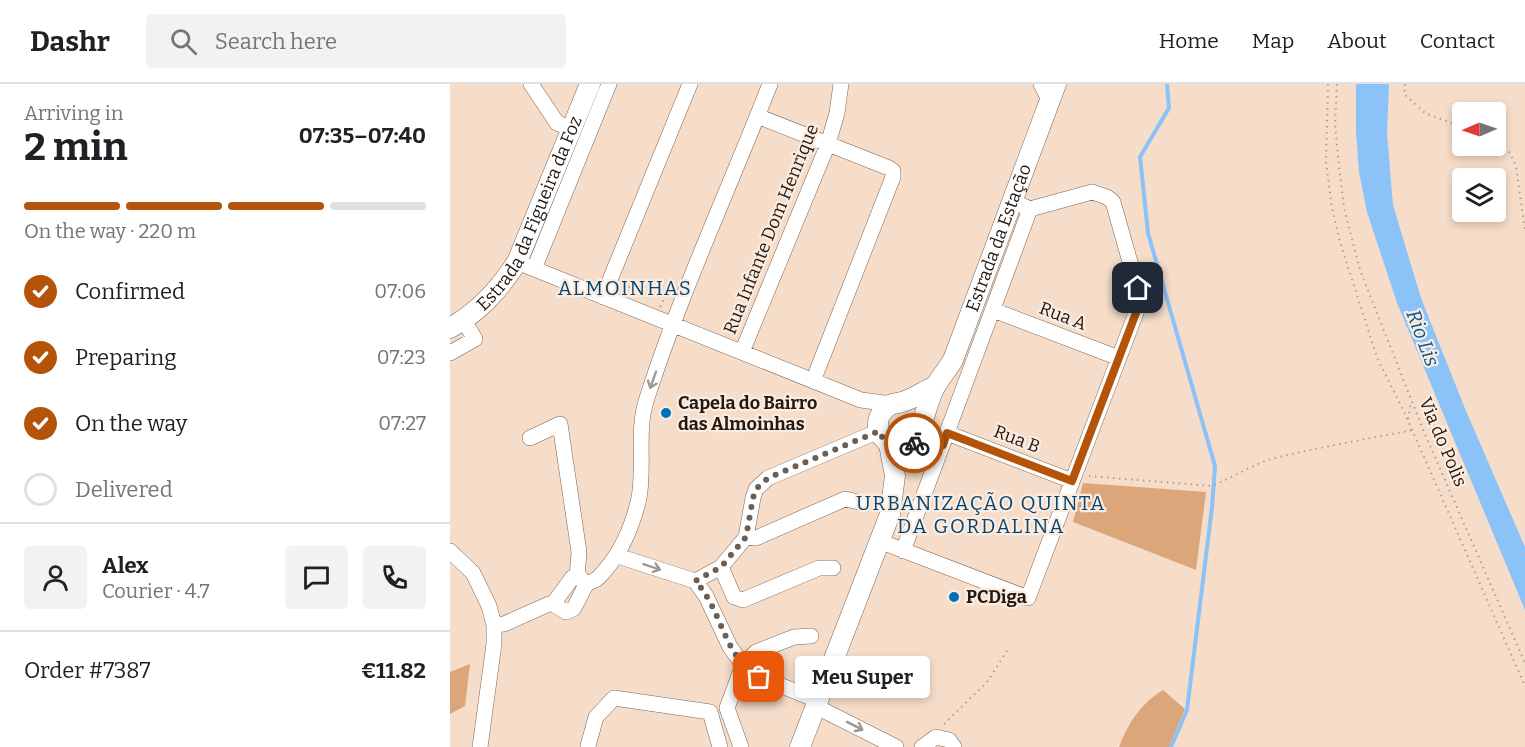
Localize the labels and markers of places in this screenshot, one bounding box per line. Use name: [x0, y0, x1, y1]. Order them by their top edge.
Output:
pin: [1112, 262, 1163, 313]
place label: Capela do Bairro das Almoinhas: [678, 392, 817, 435]
marker: Capela do Bairro das Almoinhas: [659, 406, 673, 420]
place label: PCDiga: [966, 586, 1027, 608]
marker: PCDiga: [947, 590, 961, 604]
pin: [733, 651, 784, 702]
callout: Meu Super: [795, 656, 930, 698]

